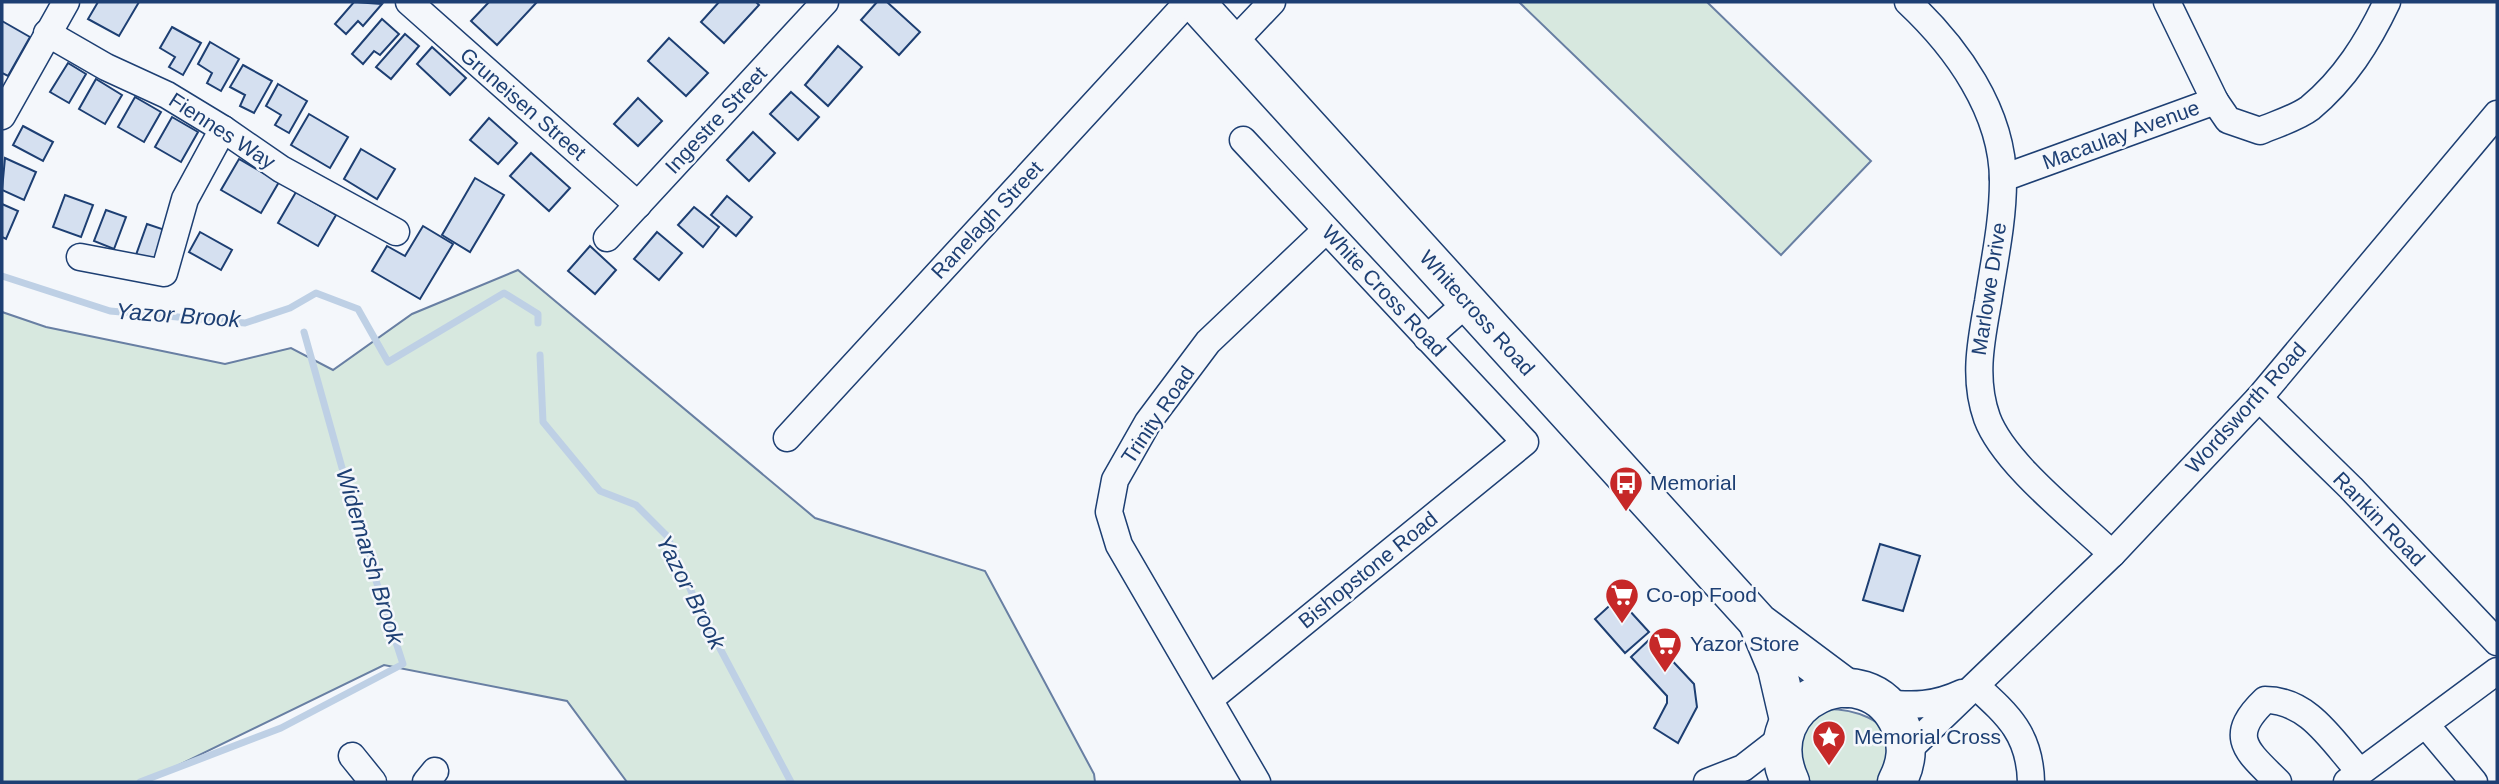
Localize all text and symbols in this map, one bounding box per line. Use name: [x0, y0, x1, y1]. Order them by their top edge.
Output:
street label: Gruneisen Street: [456, 43, 591, 164]
street label: Ingestre Street: [660, 61, 771, 178]
street label: Fiennes Way: [165, 88, 280, 174]
street label: Macaulay Avenue: [2039, 95, 2202, 174]
street label: Ranelagh Street: [926, 156, 1047, 283]
street label: White Cross Road: [1318, 221, 1451, 361]
street label: Marlowe Drive: [1967, 221, 2010, 357]
street label: Whitecross Road: [1415, 246, 1539, 380]
water label: Yazor Brook: [115, 298, 243, 332]
street label: Wordsworth Road: [2181, 338, 2310, 478]
street label: Trinity Road: [1117, 362, 1199, 468]
bus stop icon: Memorial: [1607, 464, 1645, 513]
water label: Widemarsh Brook: [331, 465, 410, 649]
street label: Rankin Road: [2329, 467, 2430, 570]
place label: Memorial: [1650, 471, 1736, 494]
street label: Bishopstone Road: [1294, 507, 1442, 633]
water label: Yazor Brook: [651, 530, 732, 655]
supermarket icon: Co-op Food: [1603, 576, 1641, 625]
place label: Co-op Food: [1646, 583, 1757, 606]
supermarket icon: Yazor Store: [1646, 625, 1684, 674]
place label: Yazor Store: [1690, 632, 1799, 655]
place icon: Memorial Cross: [1810, 718, 1848, 767]
place label: Memorial Cross: [1854, 725, 2001, 748]

